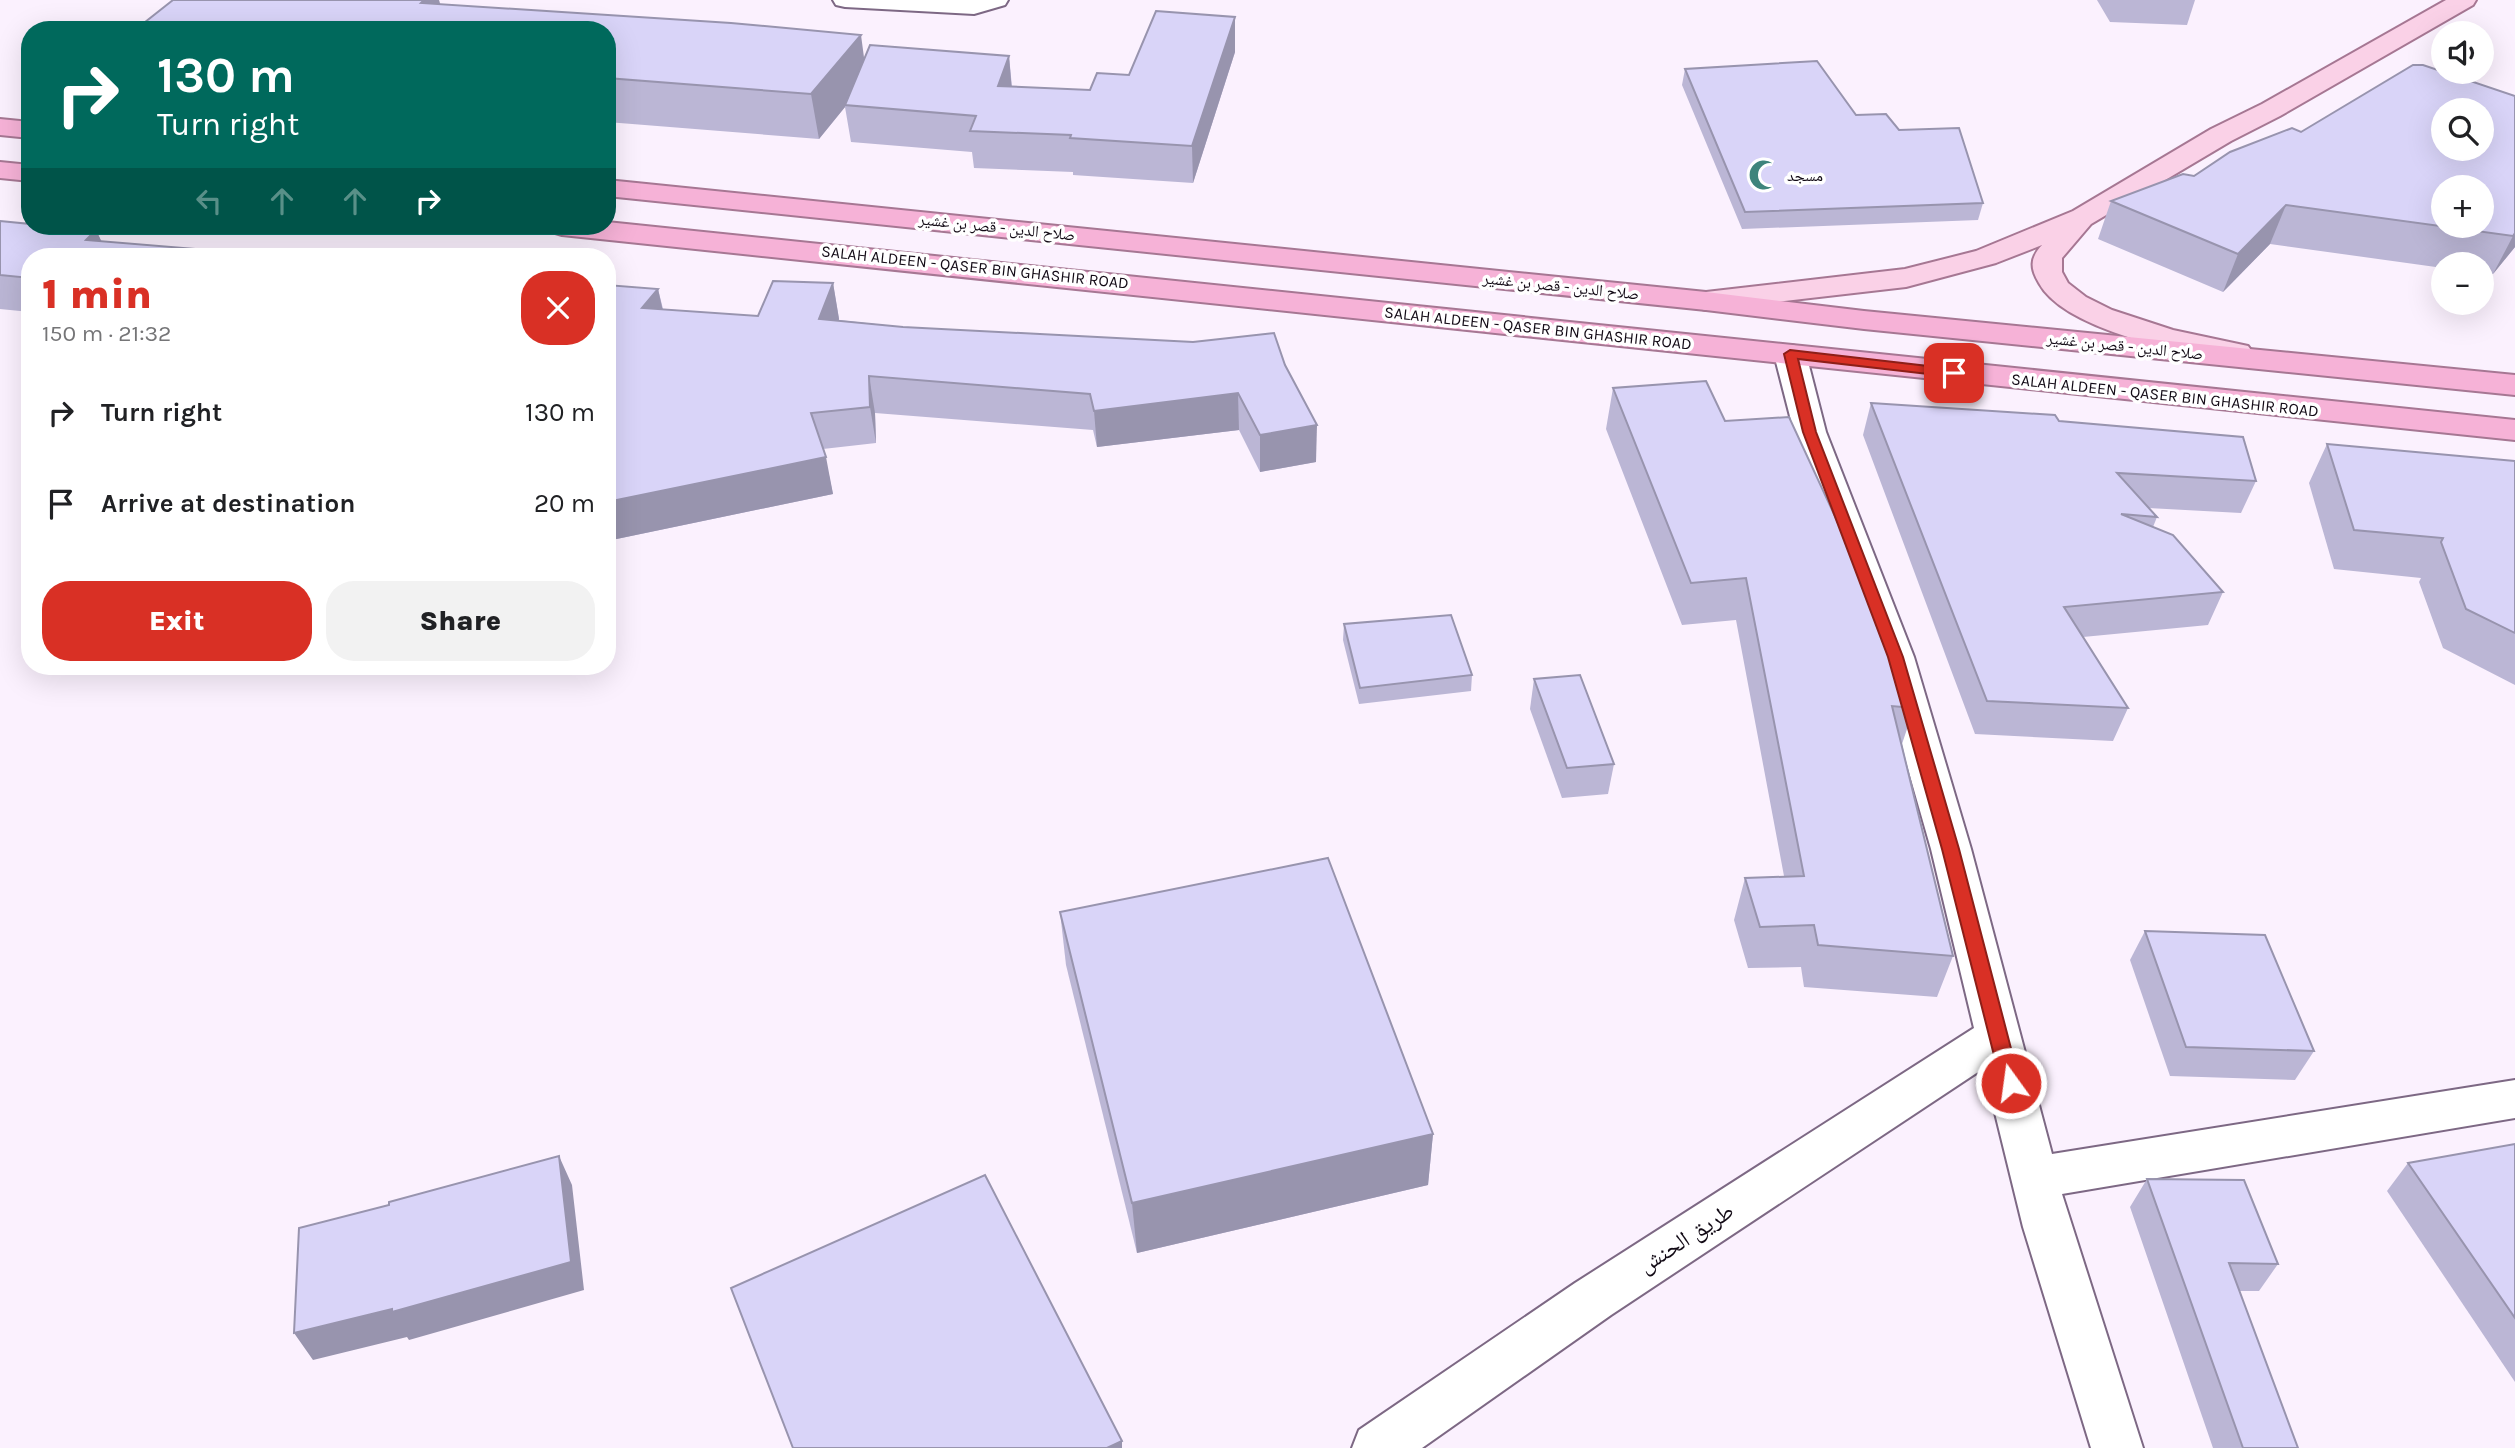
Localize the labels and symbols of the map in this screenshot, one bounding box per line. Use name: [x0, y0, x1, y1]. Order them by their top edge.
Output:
mosque icon: مسجد: [1747, 158, 1781, 192]
place label: مسجد: [1787, 166, 1823, 185]
street label: صلاح الدين - قصر بن غشير: [917, 209, 1076, 246]
street label: SALAH ALDEEN - QASER BIN GHASHIR ROAD: [820, 241, 1130, 293]
street label: صلاح الدين - قصر بن غشير: [1481, 268, 1640, 305]
street label: SALAH ALDEEN - QASER BIN GHASHIR ROAD: [1383, 302, 1693, 354]
street label: صلاح الدين - قصر بن غشير: [2045, 328, 2204, 365]
pin: [1924, 343, 1984, 403]
street label: SALAH ALDEEN - QASER BIN GHASHIR ROAD: [2010, 369, 2320, 421]
position arrow: [1974, 1046, 2048, 1120]
street label: طريق الحنش: [1633, 1197, 1739, 1279]

